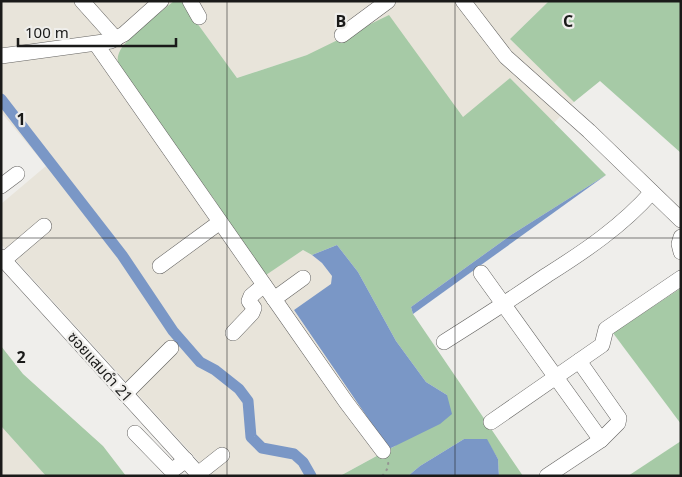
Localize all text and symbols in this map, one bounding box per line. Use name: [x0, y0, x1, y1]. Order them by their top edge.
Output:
text: B: [336, 10, 346, 34]
text: C: [563, 10, 573, 34]
scale bar: [18, 15, 175, 47]
text: 100 m: [25, 22, 69, 45]
text: 1: [16, 108, 26, 132]
street label: ซอยแสมดำ 21: [61, 327, 138, 408]
text: 2: [16, 346, 26, 370]

